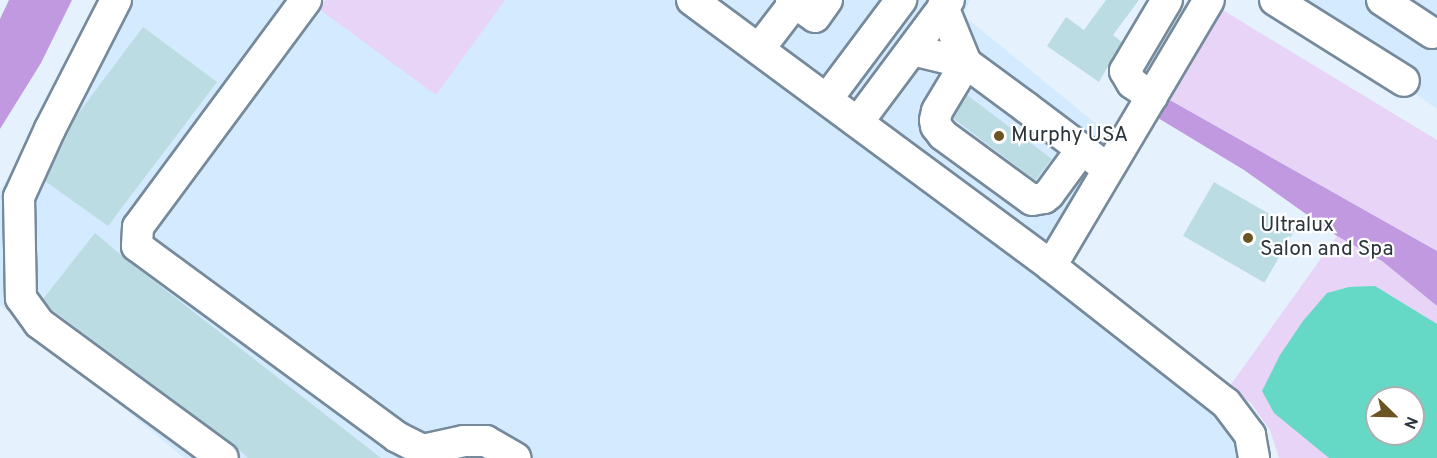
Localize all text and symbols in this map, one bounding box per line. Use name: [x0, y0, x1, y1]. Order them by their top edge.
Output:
place label: Murphy USA: [1011, 123, 1128, 149]
marker: Murphy USA: [992, 129, 1006, 143]
place label: Ultralux Salon and Spa: [1260, 213, 1393, 263]
marker: Ultralux Salon and Spa: [1241, 231, 1255, 245]
north arrow: [1365, 386, 1425, 446]
text: N: [1398, 413, 1421, 431]

